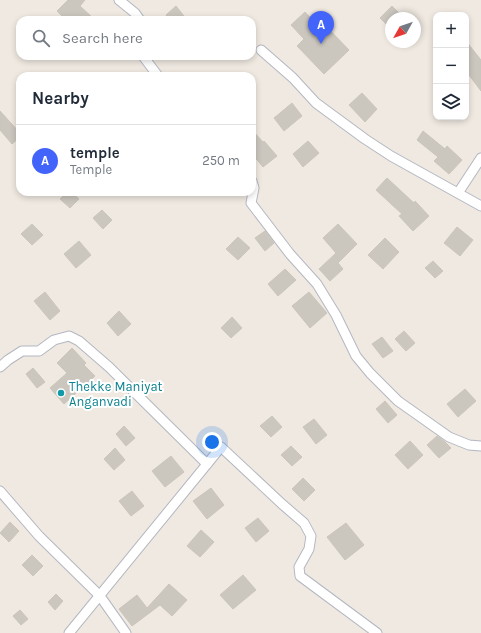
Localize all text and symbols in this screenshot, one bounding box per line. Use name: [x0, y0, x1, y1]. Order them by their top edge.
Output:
pin: A: [308, 11, 334, 44]
north arrow: [385, 12, 421, 48]
map controls: [433, 12, 469, 120]
button: +: [433, 12, 469, 48]
search box: [16, 16, 256, 60]
icon: search: [30, 27, 52, 49]
text: Search here: [62, 29, 143, 47]
button: −: [433, 48, 469, 84]
button: layers: [433, 84, 469, 120]
text: Nearby: [32, 88, 89, 108]
text: temple: [70, 144, 120, 162]
text: A: [41, 153, 49, 168]
text: 250 m: [202, 153, 240, 168]
text: Temple: [70, 162, 112, 177]
place label: Thekke Maniyat Anganvadi: [69, 379, 163, 409]
marker: Thekke Maniyat Anganvadi: [56, 388, 66, 398]
your location: [202, 432, 222, 452]

